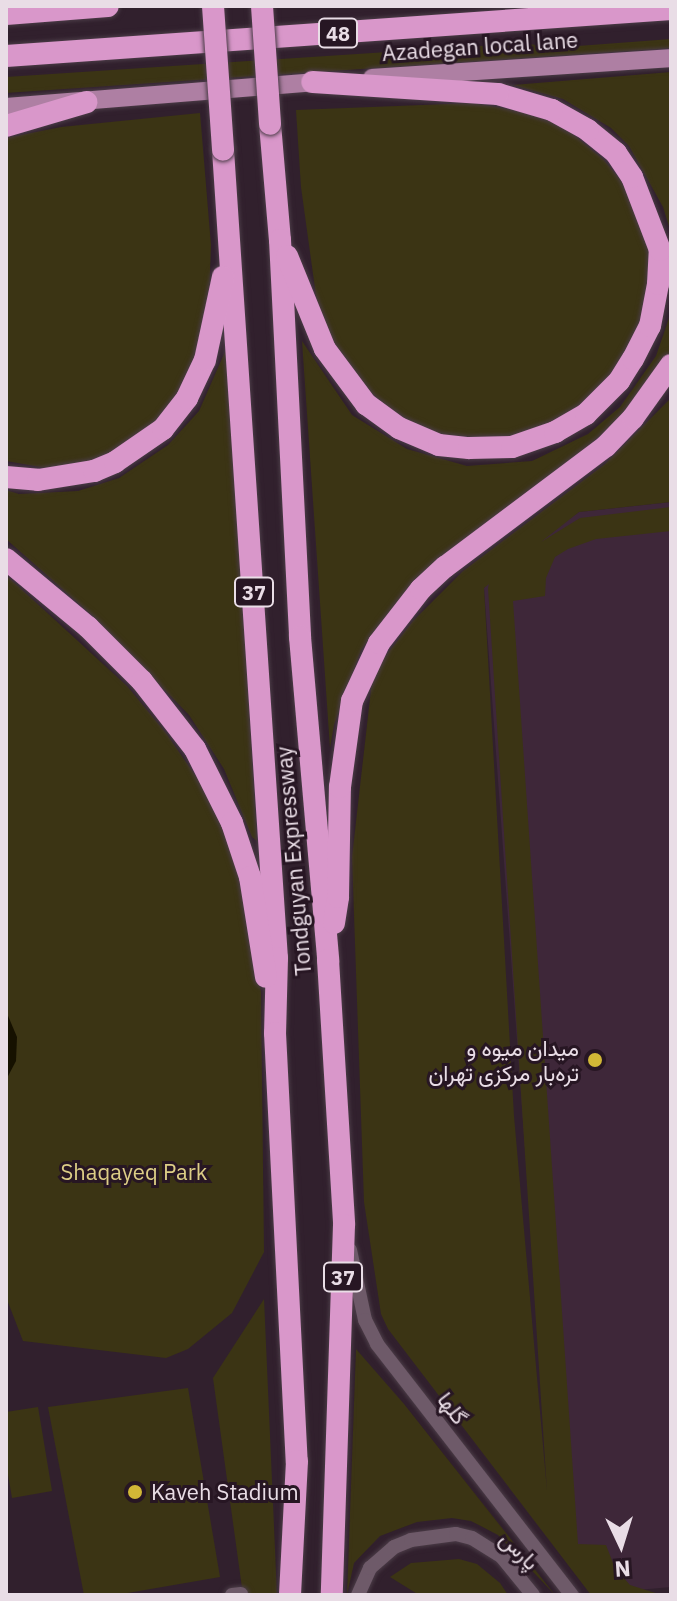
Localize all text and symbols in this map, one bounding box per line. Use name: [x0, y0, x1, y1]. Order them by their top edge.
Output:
road number: 48: [318, 17, 358, 49]
street label: Azadegan local lane: [381, 26, 579, 66]
road number: 37: [234, 576, 274, 608]
street label: Tondguyan Expressway: [270, 745, 316, 977]
place label: میدان میوه و تره‌بار مرکزی تهران: [428, 1034, 579, 1086]
marker: میدان میوه و تره‌بار مرکزی تهران: [586, 1051, 604, 1069]
park label: Shaqayeq Park: [61, 1159, 207, 1185]
road number: 37: [323, 1261, 363, 1293]
street label: گلها: [432, 1387, 474, 1429]
place label: Kaveh Stadium: [151, 1479, 299, 1505]
marker: Kaveh Stadium: [126, 1483, 144, 1501]
north arrow: [581, 1505, 661, 1585]
street label: پارس: [495, 1525, 545, 1575]
text: N: [614, 1554, 632, 1584]

